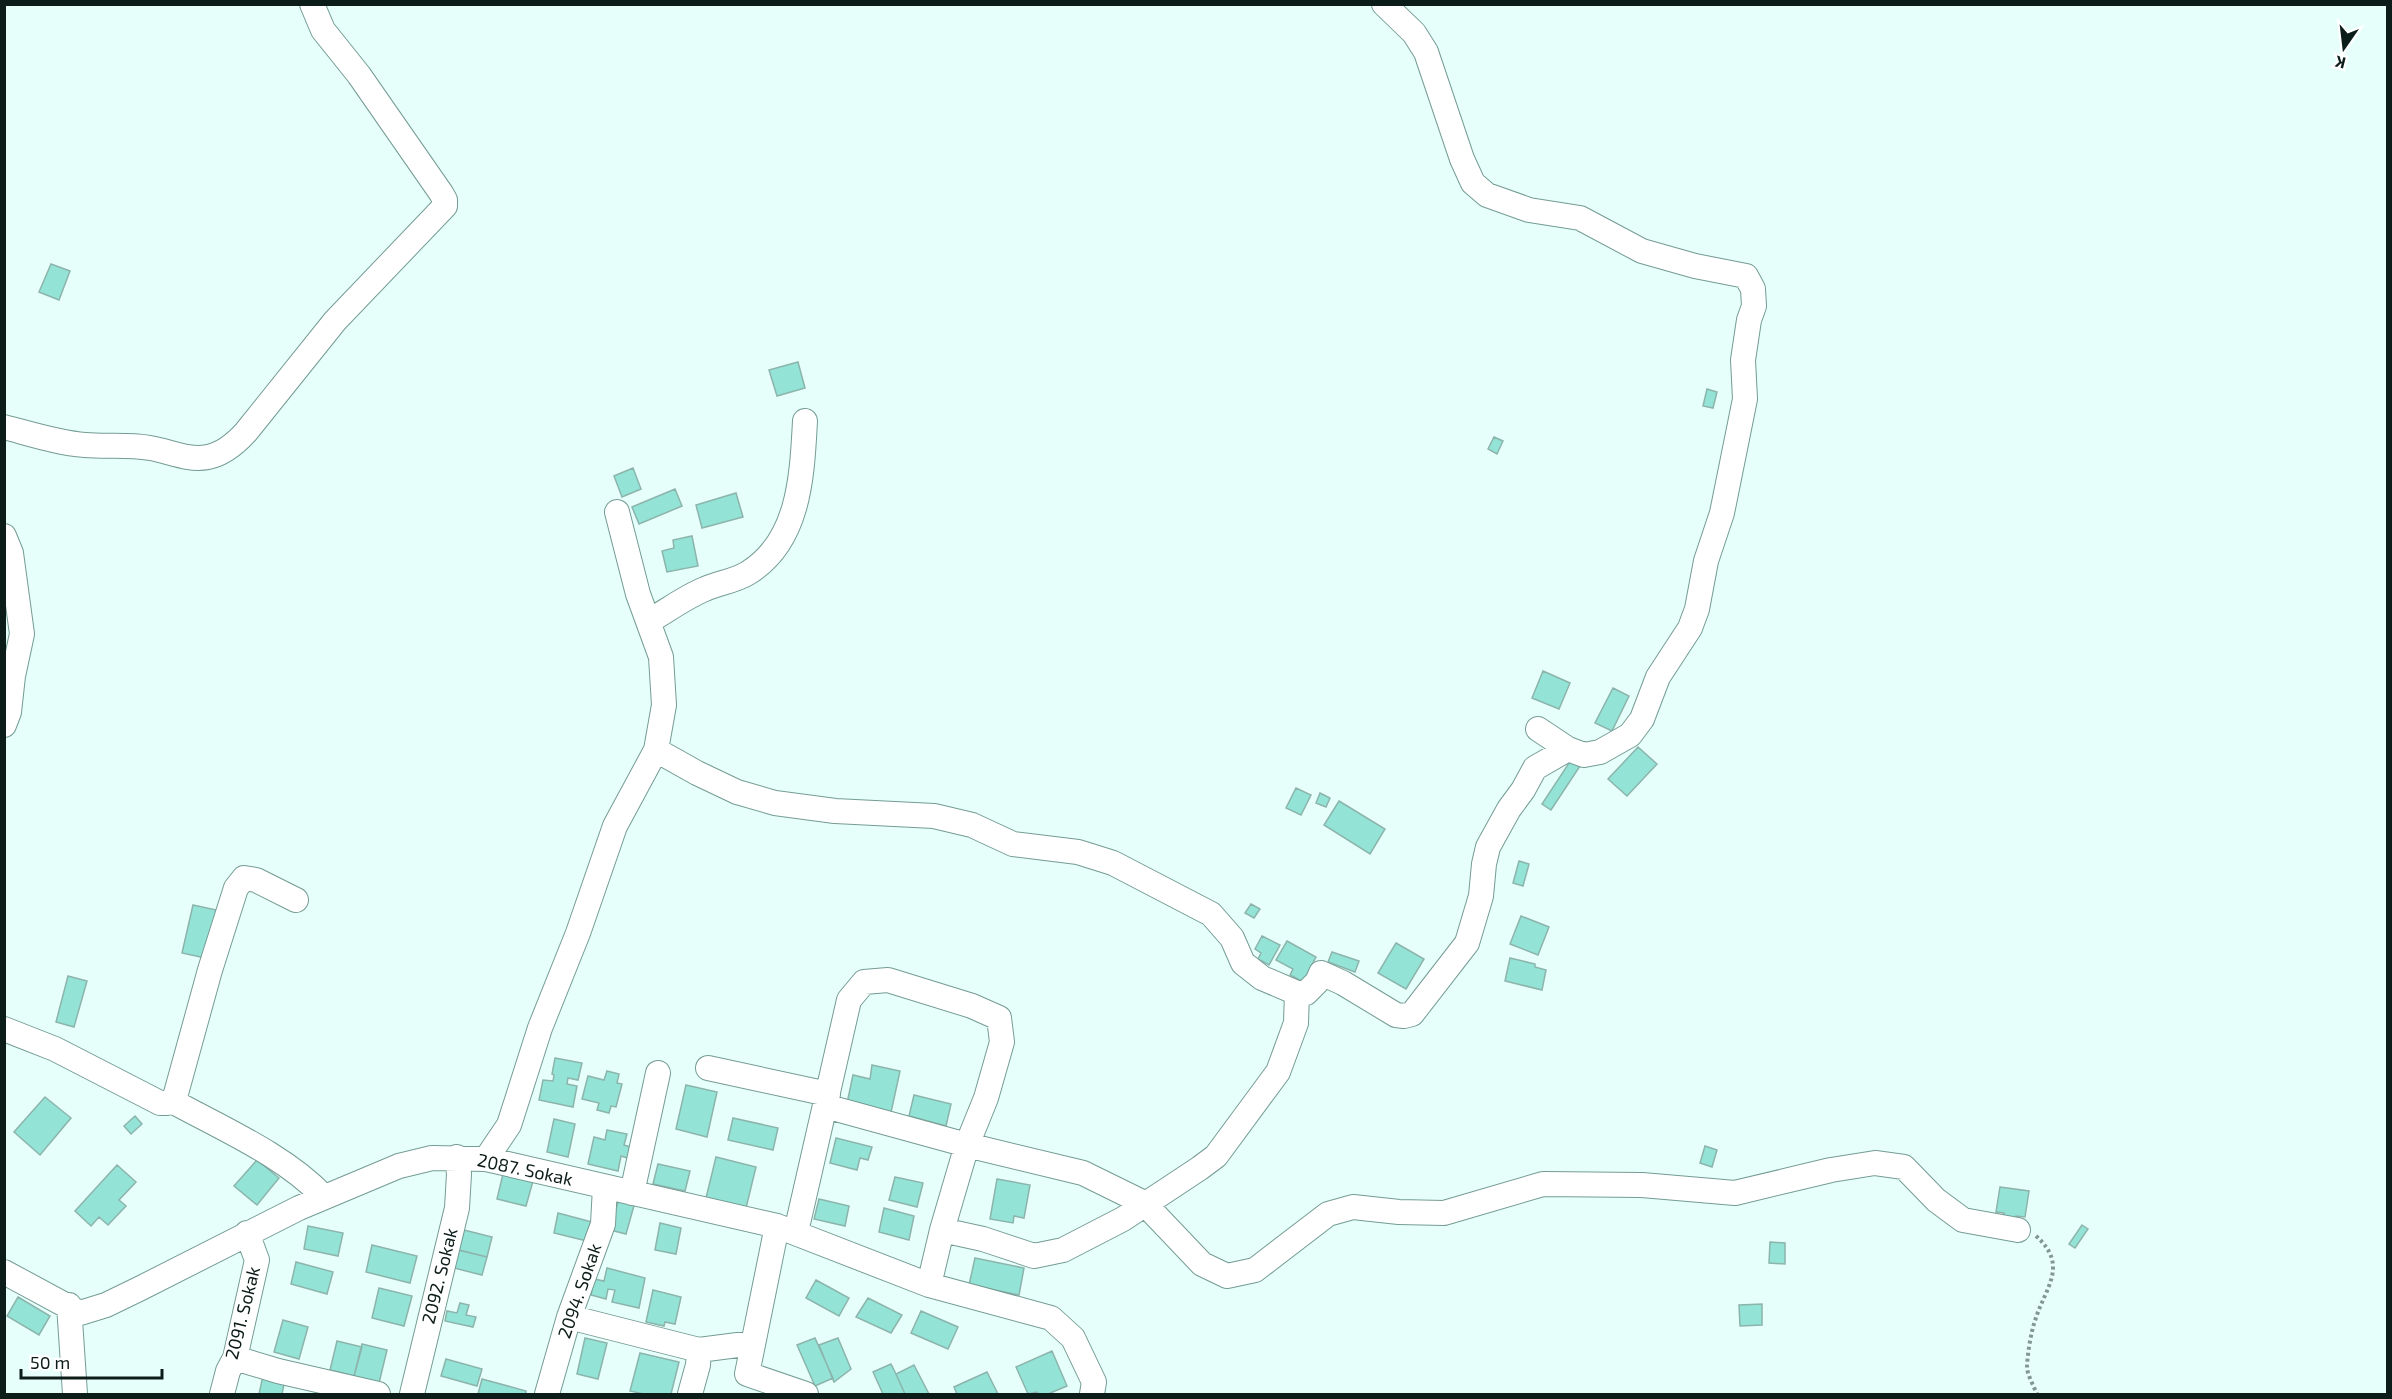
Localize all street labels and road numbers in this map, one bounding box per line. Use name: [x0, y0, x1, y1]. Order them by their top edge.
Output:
street label: 2087. Sokak: [476, 1148, 575, 1190]
street label: 2092. Sokak: [416, 1226, 462, 1326]
street label: 2094. Sokak: [553, 1240, 606, 1341]
street label: 2091. Sokak: [220, 1264, 264, 1362]

